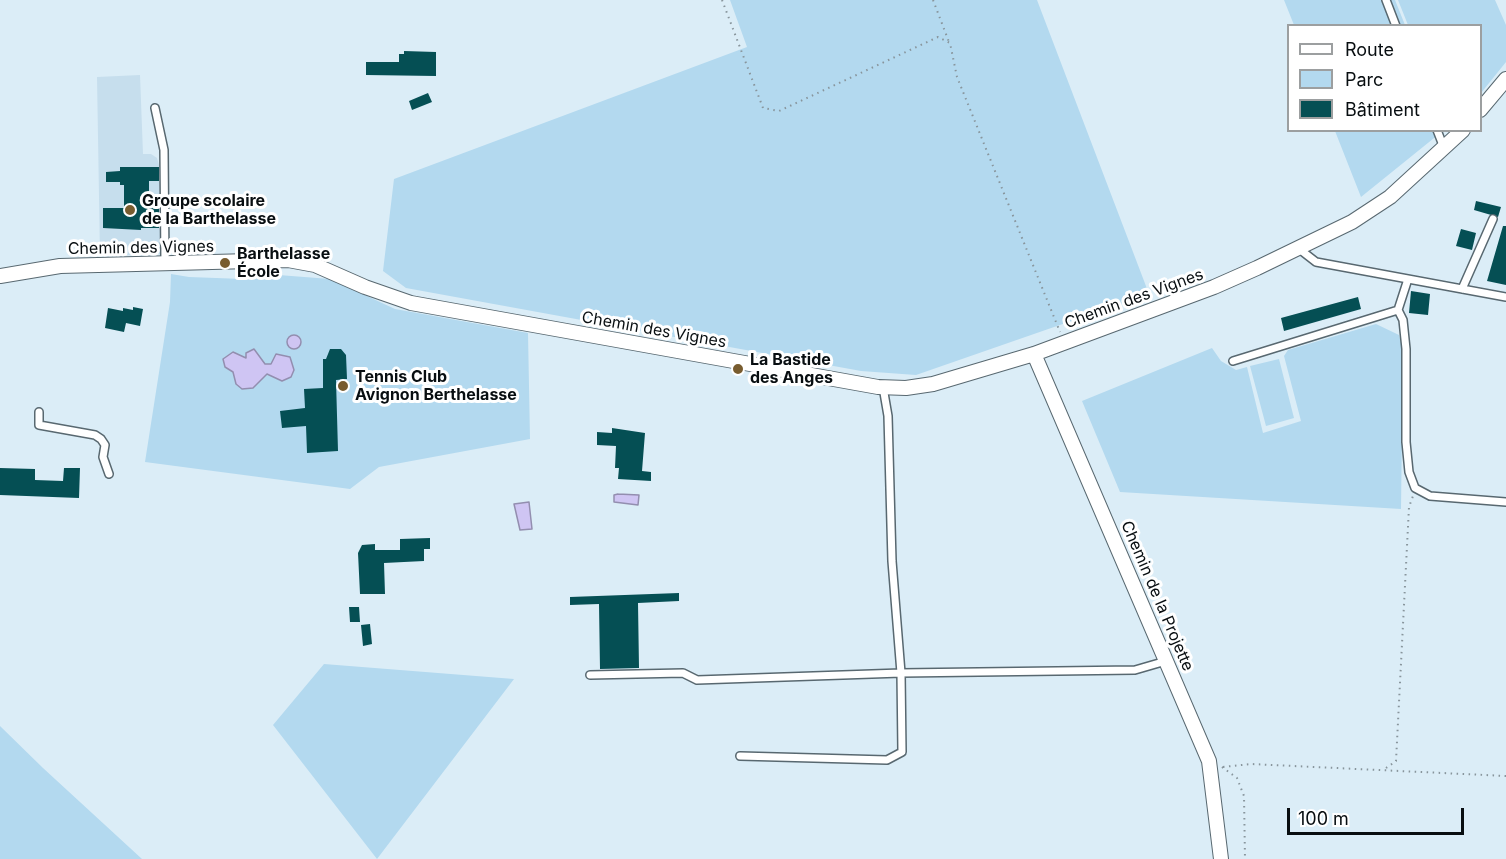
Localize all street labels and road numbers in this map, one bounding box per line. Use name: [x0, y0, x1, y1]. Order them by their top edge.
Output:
street label: Chemin des Vignes: [68, 237, 214, 259]
street label: Chemin des Vignes: [1062, 265, 1206, 333]
street label: Chemin des Vignes: [580, 308, 728, 352]
street label: Chemin de la Projette: [1117, 518, 1197, 674]

